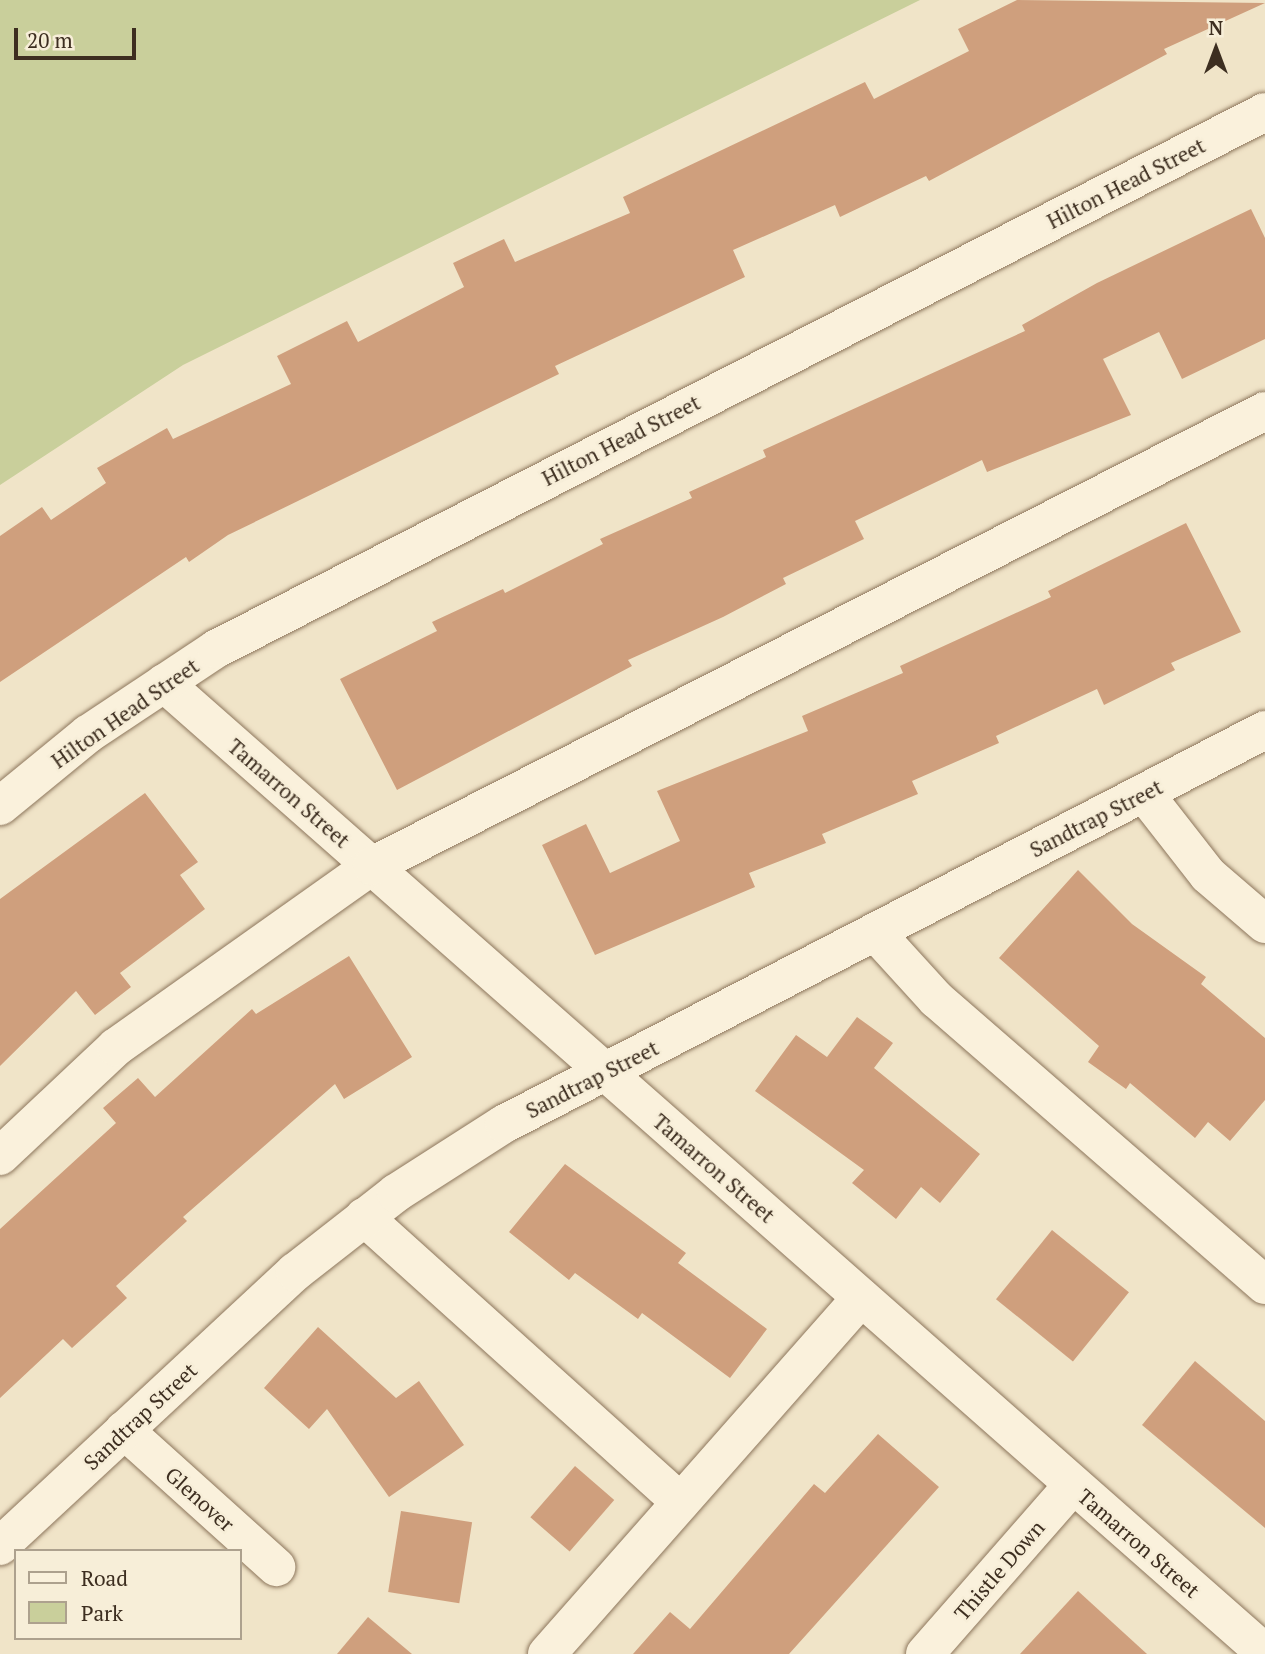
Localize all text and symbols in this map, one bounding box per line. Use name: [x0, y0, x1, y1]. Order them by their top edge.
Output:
scale bar: [18, 14, 140, 58]
north arrow: [1181, 14, 1251, 84]
text: N: [1209, 15, 1223, 40]
text: 20 m: [27, 26, 73, 54]
street label: Hilton Head Street: [1043, 132, 1209, 234]
street label: Hilton Head Street: [538, 389, 704, 491]
street label: Hilton Head Street: [46, 653, 204, 773]
street label: Tamarron Street: [223, 733, 355, 853]
street label: Sandtrap Street: [1025, 774, 1167, 862]
street label: Sandtrap Street: [521, 1035, 663, 1123]
street label: Tamarron Street: [648, 1108, 780, 1228]
street label: Sandtrap Street: [78, 1357, 202, 1475]
street label: Glenover: [160, 1462, 240, 1536]
street label: Tamarron Street: [1073, 1483, 1205, 1603]
street label: Thistle Down: [949, 1515, 1049, 1625]
legend: [14, 1549, 242, 1640]
text: Road: [81, 1564, 128, 1592]
text: Park: [81, 1599, 123, 1627]

